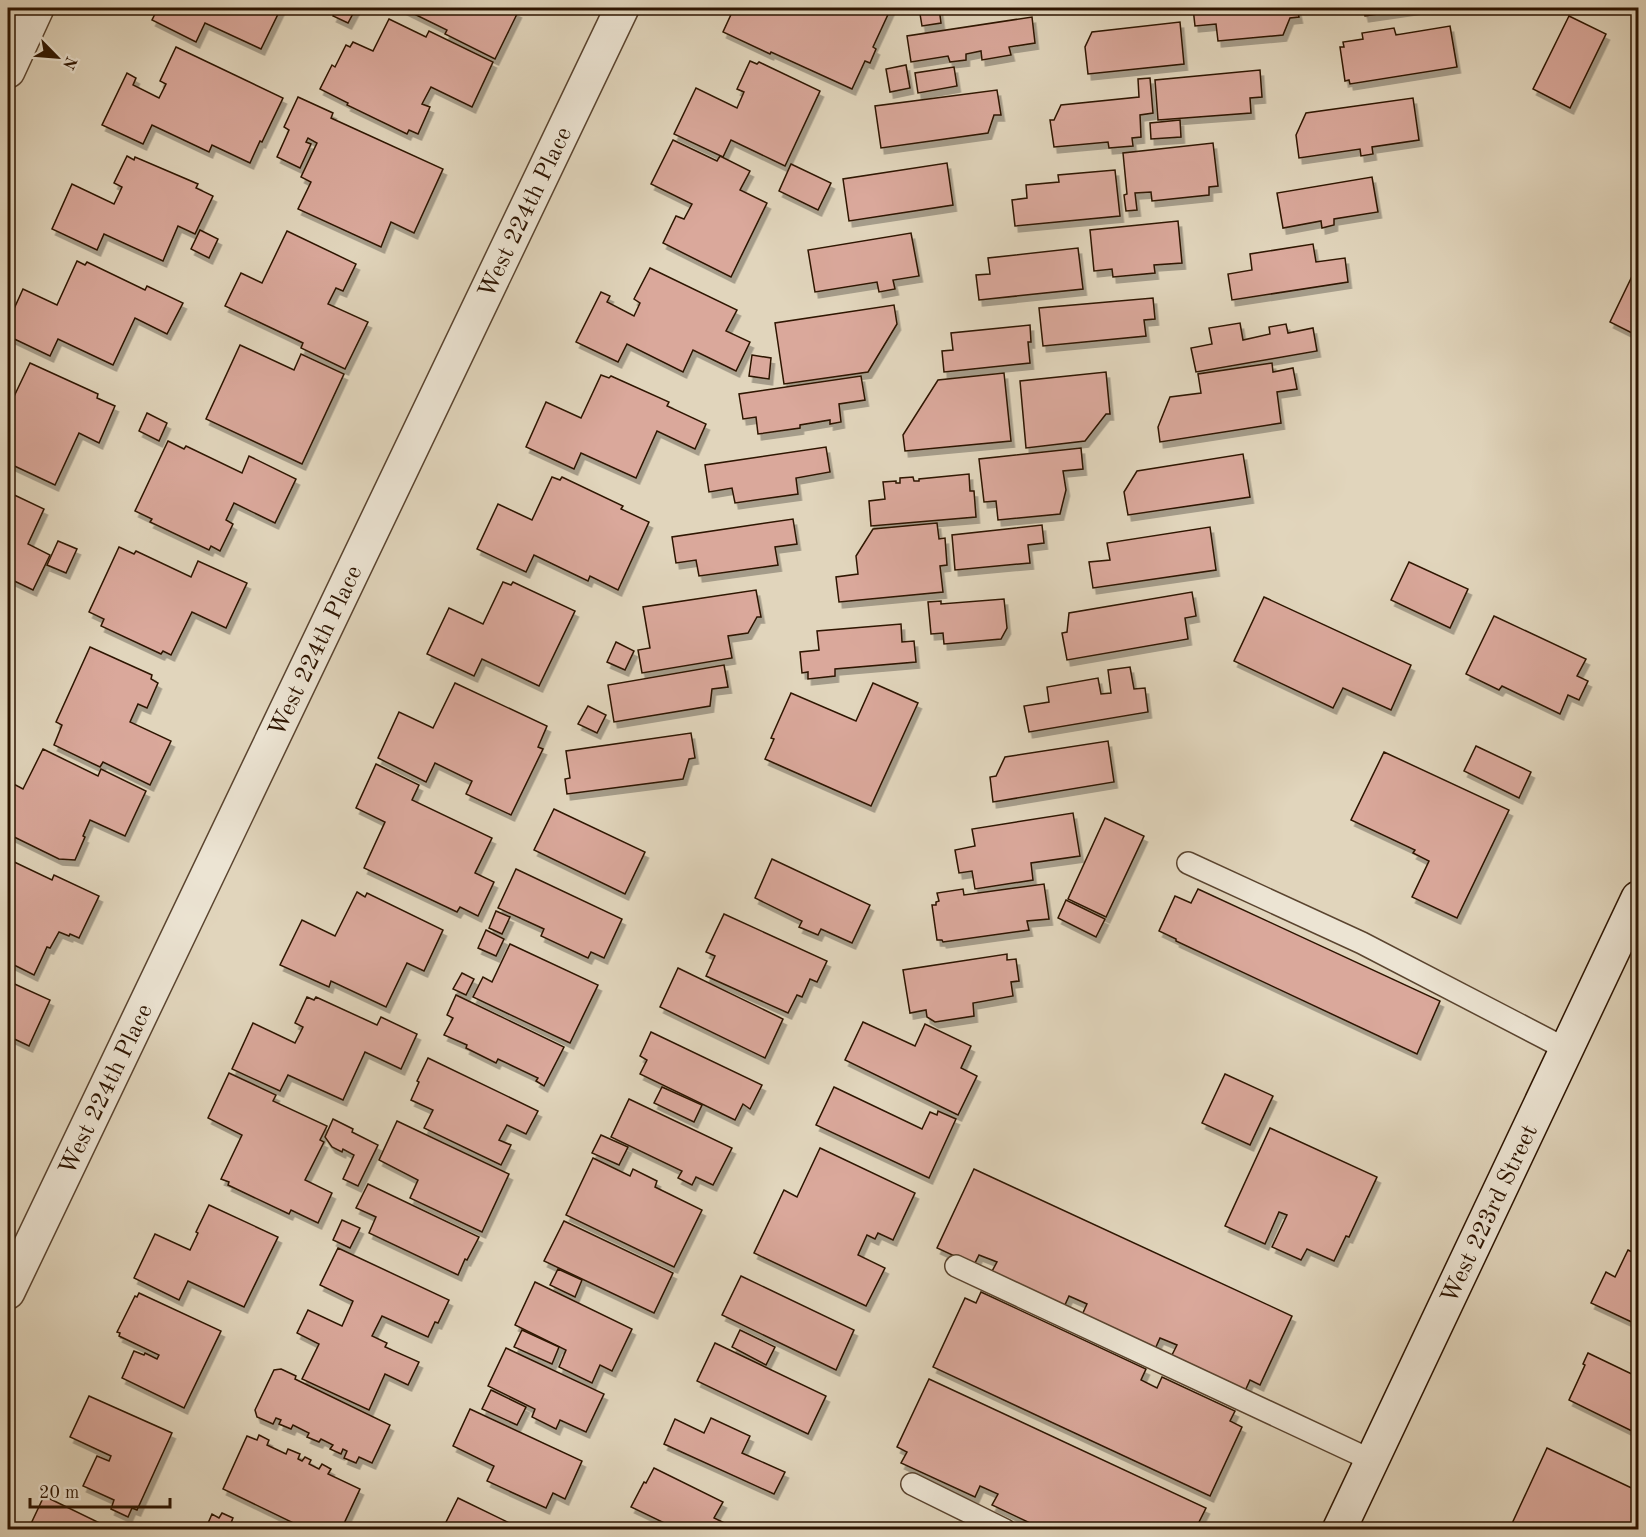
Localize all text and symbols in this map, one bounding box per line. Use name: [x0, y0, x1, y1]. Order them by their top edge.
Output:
north arrow: [27, 27, 87, 87]
text: N: [59, 54, 79, 72]
street label: West 224th Place: [475, 124, 577, 302]
street label: West 224th Place: [266, 562, 368, 741]
street label: West 224th Place: [56, 1001, 158, 1179]
street label: West 223rd Street: [1438, 1121, 1543, 1307]
scale bar: [30, 1471, 170, 1509]
text: 20 m: [39, 1484, 79, 1502]

